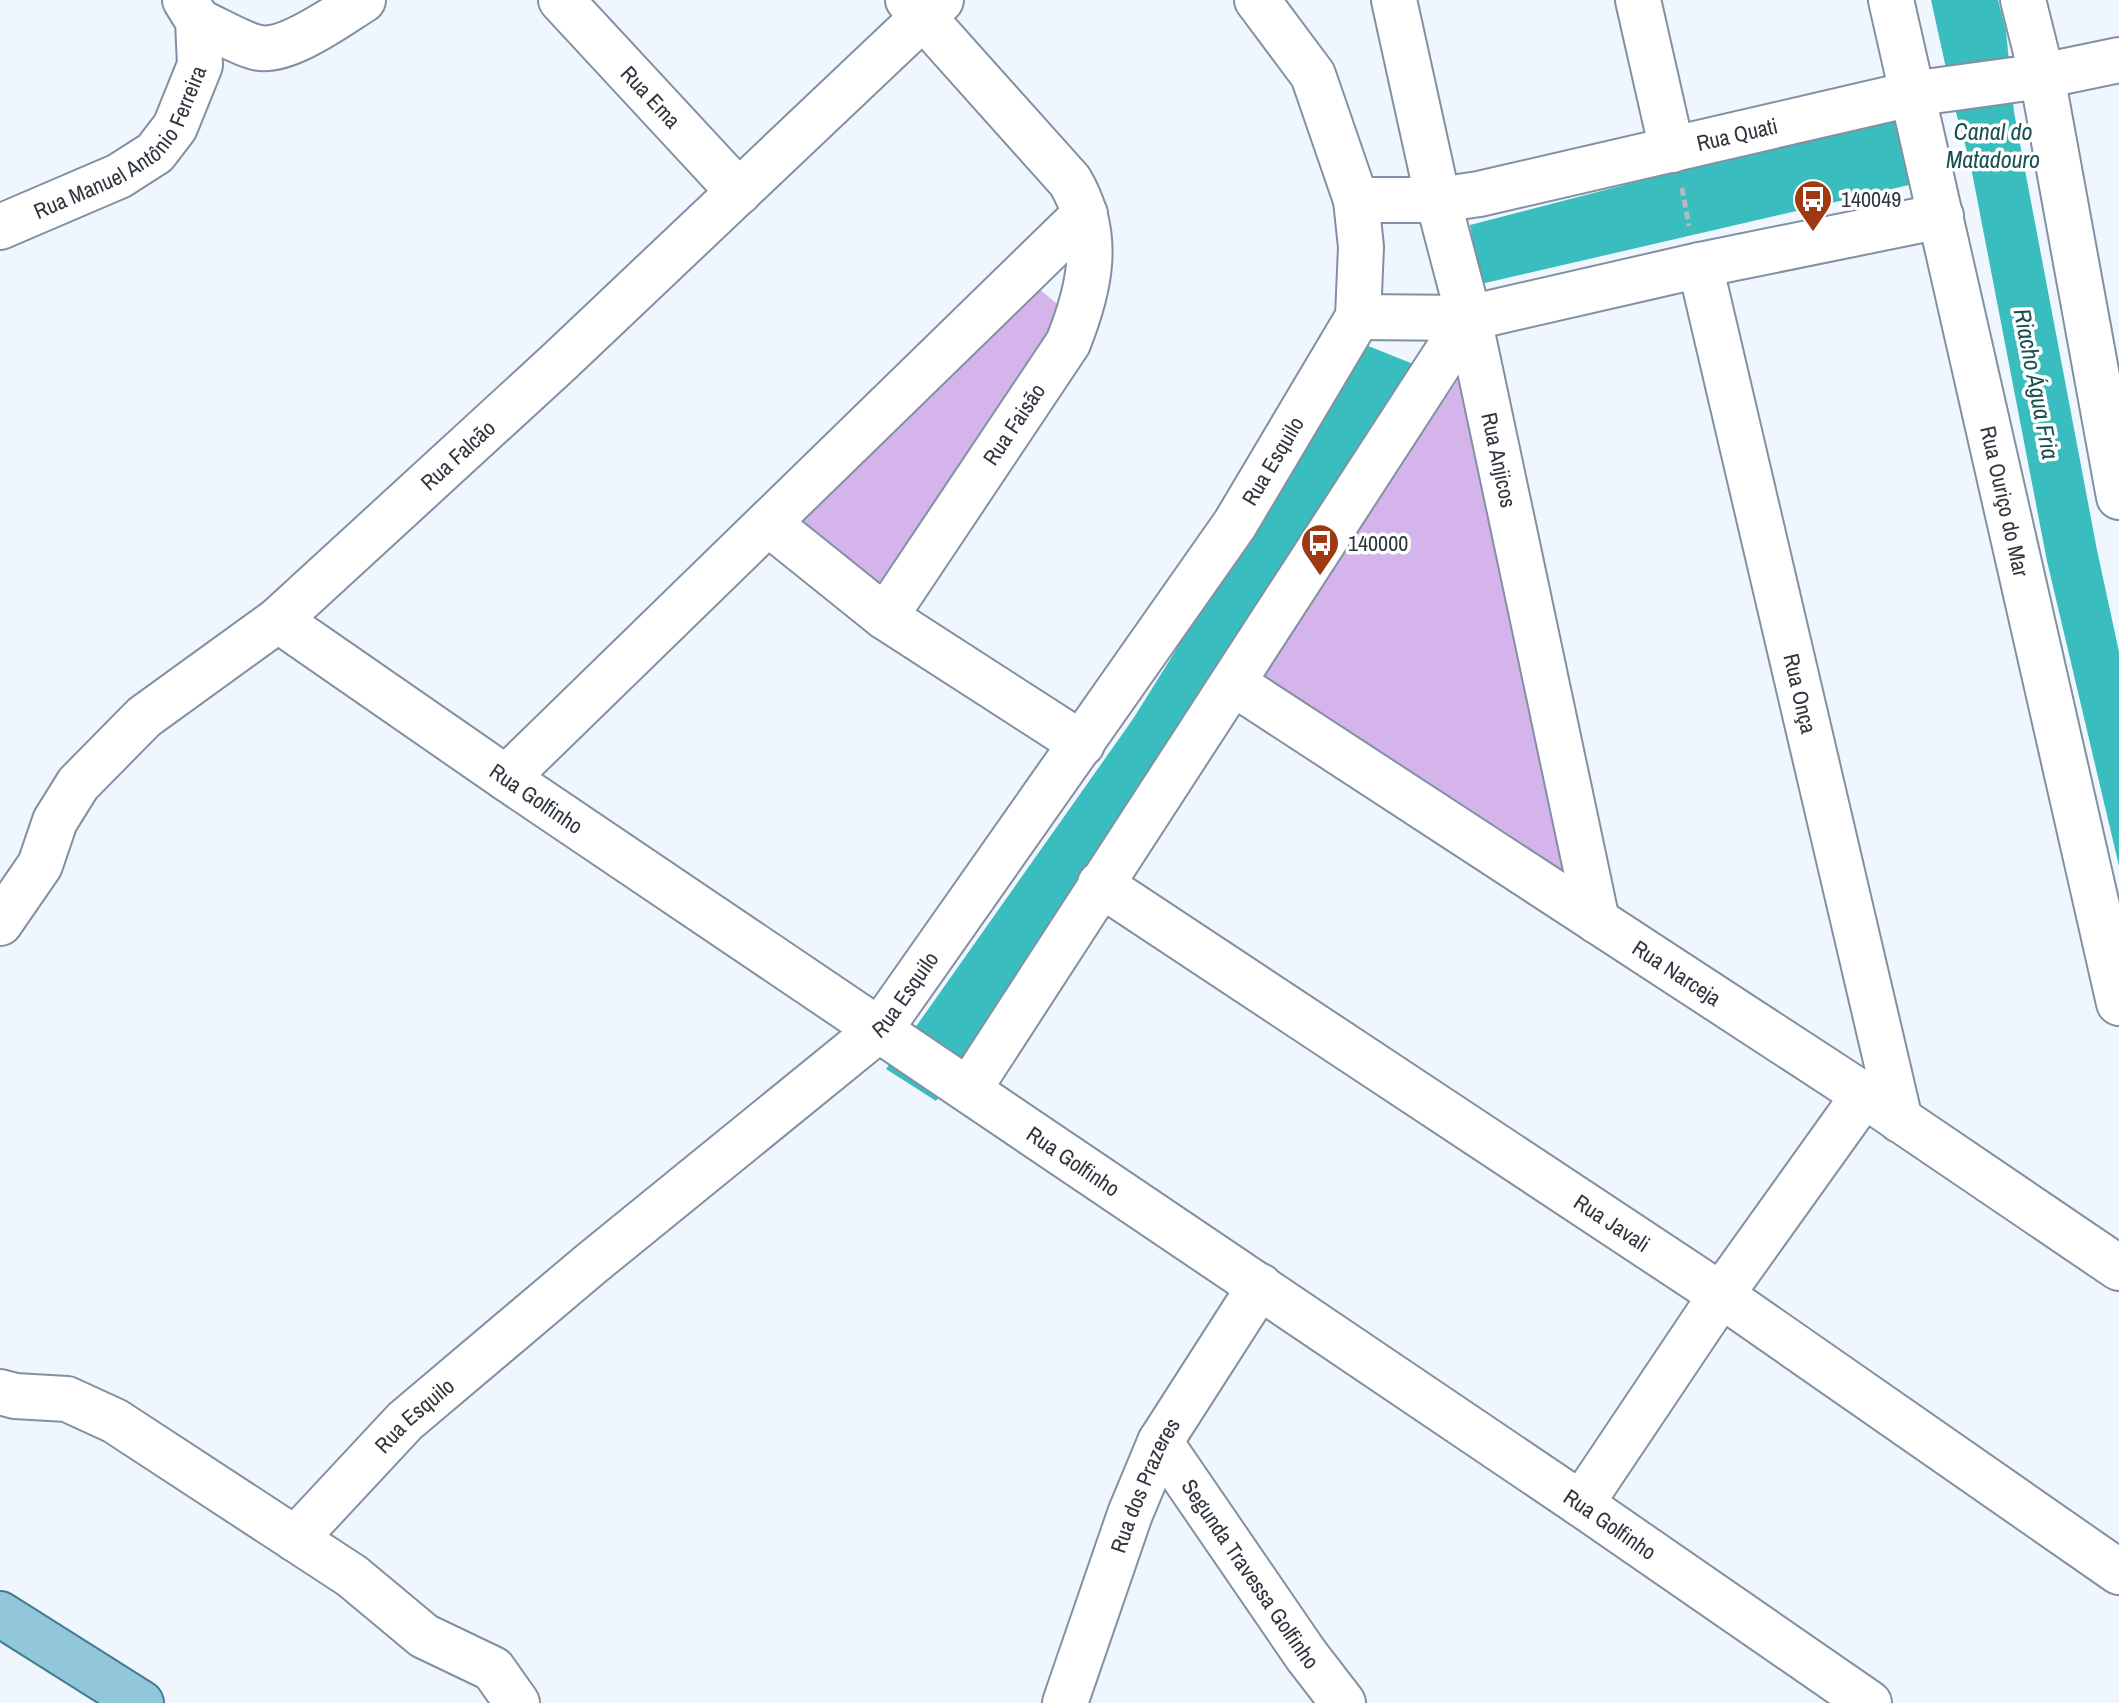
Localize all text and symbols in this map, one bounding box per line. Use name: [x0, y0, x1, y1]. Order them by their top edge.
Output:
street label: Rua Ema: [614, 59, 687, 135]
street label: Rua Manuel Antônio Ferreira: [29, 61, 213, 226]
street label: Rua Quati: [1693, 110, 1780, 158]
water label: Canal do Matadouro: [1946, 115, 2040, 175]
bus stop icon: 140049: [1792, 178, 1834, 233]
place label: 140049: [1841, 184, 1901, 214]
water label: Riacho Água Fria: [2007, 306, 2067, 462]
street label: Rua Faisão: [976, 377, 1052, 471]
street label: Rua Anjicos: [1474, 410, 1524, 510]
street label: Rua Esquilo: [1235, 411, 1311, 511]
street label: Rua Falcão: [414, 413, 502, 497]
street label: Rua Ouriço do Mar: [1973, 423, 2037, 579]
bus stop icon: 140000: [1299, 522, 1341, 577]
place label: 140000: [1348, 528, 1408, 558]
street label: Rua Onça: [1776, 650, 1824, 736]
street label: Rua Golfinho: [484, 756, 589, 841]
street label: Rua Narceja: [1627, 933, 1727, 1013]
street label: Rua Esquilo: [865, 945, 945, 1045]
street label: Rua Golfinho: [1021, 1119, 1126, 1203]
street label: Rua Javali: [1568, 1187, 1656, 1259]
street label: Rua Esquilo: [368, 1371, 460, 1459]
street label: Rua dos Prazeres: [1103, 1412, 1187, 1557]
street label: Segunda Travessa Golfinho: [1175, 1473, 1326, 1675]
street label: Rua Golfinho: [1558, 1482, 1662, 1567]

